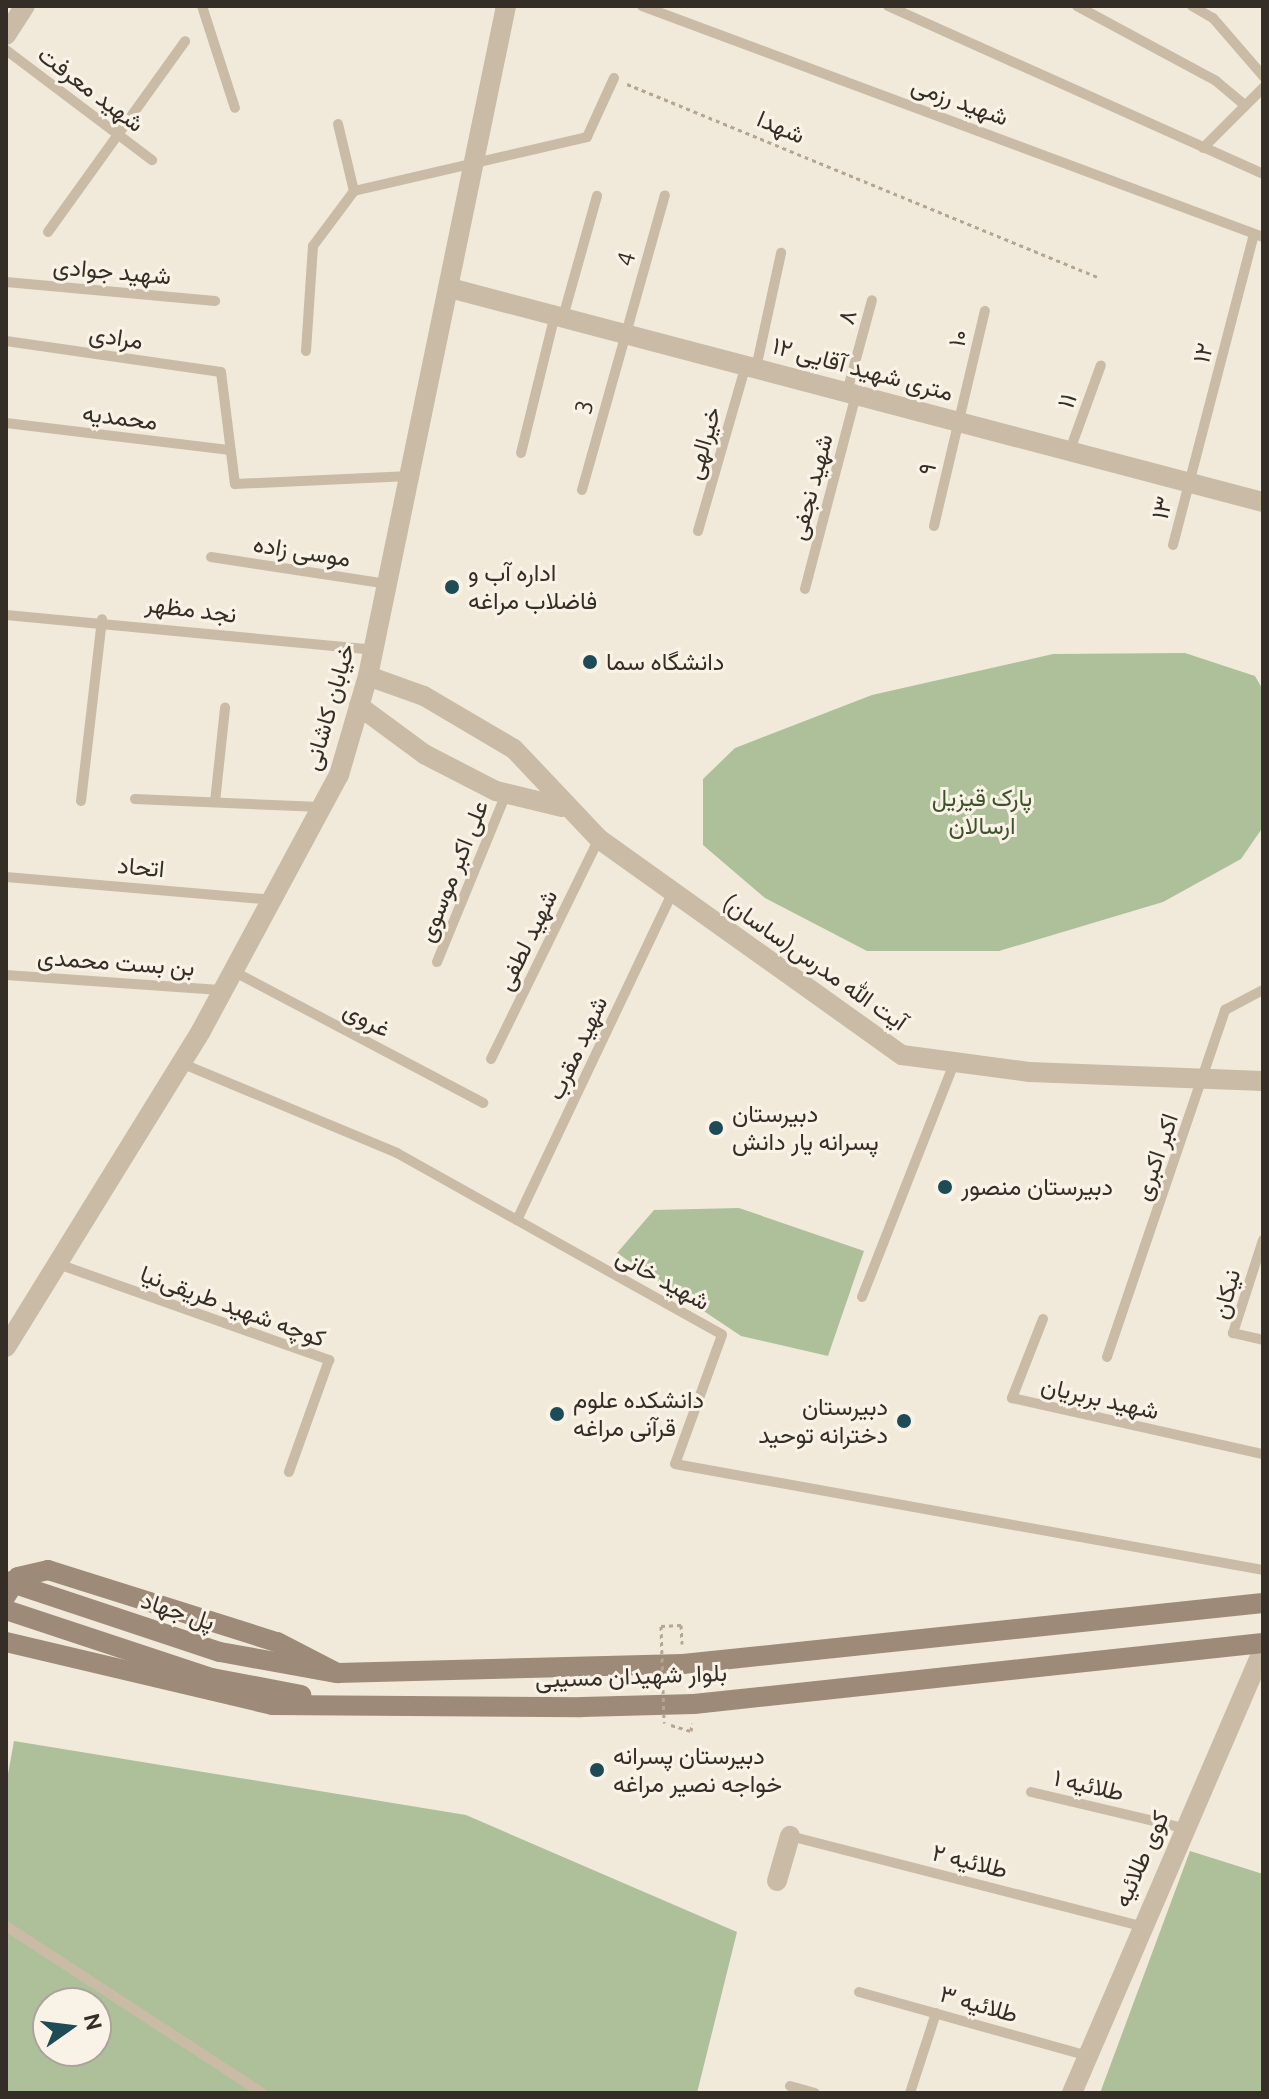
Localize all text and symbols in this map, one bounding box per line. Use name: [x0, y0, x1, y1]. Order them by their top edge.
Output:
street label: شهید معرفت: [32, 40, 150, 138]
street label: شهید رزمی: [908, 70, 1012, 132]
street label: شهدا: [753, 104, 809, 150]
street label: 4: [610, 249, 642, 269]
street label: شهید جوادی: [52, 251, 172, 291]
street label: ۸: [831, 306, 863, 328]
street label: مرادی: [87, 319, 145, 355]
street label: ۱۰: [942, 326, 974, 350]
street label: ۱۲ متری شهید آقایی: [769, 331, 957, 407]
street label: ۱۲: [1187, 340, 1219, 366]
street label: ۱۱: [1051, 390, 1083, 412]
street label: 3: [568, 397, 600, 417]
street label: محمدیه: [81, 398, 159, 436]
street label: خیرالهی: [679, 403, 727, 483]
street label: شهید نجفی: [783, 431, 839, 543]
street label: ۹: [912, 460, 942, 478]
street label: ۱۳: [1145, 493, 1179, 523]
street label: موسی زاده: [251, 529, 353, 573]
place label: اداره آب و فاضلاب مراغه: [468, 559, 597, 615]
marker: اداره آب و فاضلاب مراغه: [443, 578, 461, 596]
street label: نجد مظهر: [144, 589, 238, 629]
street label: خیابان کاشانی: [297, 640, 361, 774]
place label: دانشگاه سما: [606, 648, 724, 676]
marker: دانشگاه سما: [581, 653, 599, 671]
park label: پارک قیزیل ارسالان: [932, 784, 1032, 840]
street label: علی اکبر موسوی: [411, 796, 495, 946]
street label: اتحاد: [116, 851, 166, 883]
street label: شهید لطفی: [490, 885, 564, 995]
street label: آیت الله مدرس(ساسان): [717, 888, 913, 1036]
street label: بن بست محمدی: [36, 942, 196, 982]
street label: شهید مقرب: [541, 992, 613, 1104]
street label: غروی: [339, 995, 395, 1043]
place label: دبیرستان پسرانه یار دانش: [732, 1100, 879, 1156]
street label: اکبر اکبری: [1128, 1110, 1184, 1204]
marker: دبیرستان پسرانه یار دانش: [707, 1119, 725, 1137]
place label: دبیرستان منصور: [961, 1173, 1113, 1201]
marker: دبیرستان منصور: [936, 1178, 954, 1196]
street label: شهید خانی: [611, 1242, 715, 1316]
street label: کوچه شهید طریقی‌نیا: [136, 1259, 330, 1353]
street label: نیکان: [1206, 1266, 1246, 1322]
street label: شهید بربریان: [1038, 1370, 1162, 1426]
place label: دانشکده علوم قرآنی مراغه: [573, 1386, 704, 1442]
place label: دبیرستان دخترانه توحید: [758, 1393, 888, 1449]
marker: دانشکده علوم قرآنی مراغه: [548, 1405, 566, 1423]
marker: دبیرستان دخترانه توحید: [895, 1412, 913, 1430]
street label: پل جهاد: [138, 1586, 218, 1636]
street label: بلوار شهیدان مسیبی: [534, 1658, 728, 1694]
place label: دبیرستان پسرانه خواجه نصیر مراغه: [613, 1742, 782, 1798]
marker: دبیرستان پسرانه خواجه نصیر مراغه: [588, 1761, 606, 1779]
street label: طلائیه ۱: [1051, 1763, 1127, 1807]
street label: کوی طلائیه: [1107, 1806, 1175, 1912]
street label: طلائیه ۲: [929, 1838, 1011, 1884]
street label: طلائیه ۳: [937, 1979, 1021, 2029]
north arrow: [32, 1987, 112, 2067]
text: N: [80, 2011, 108, 2033]

